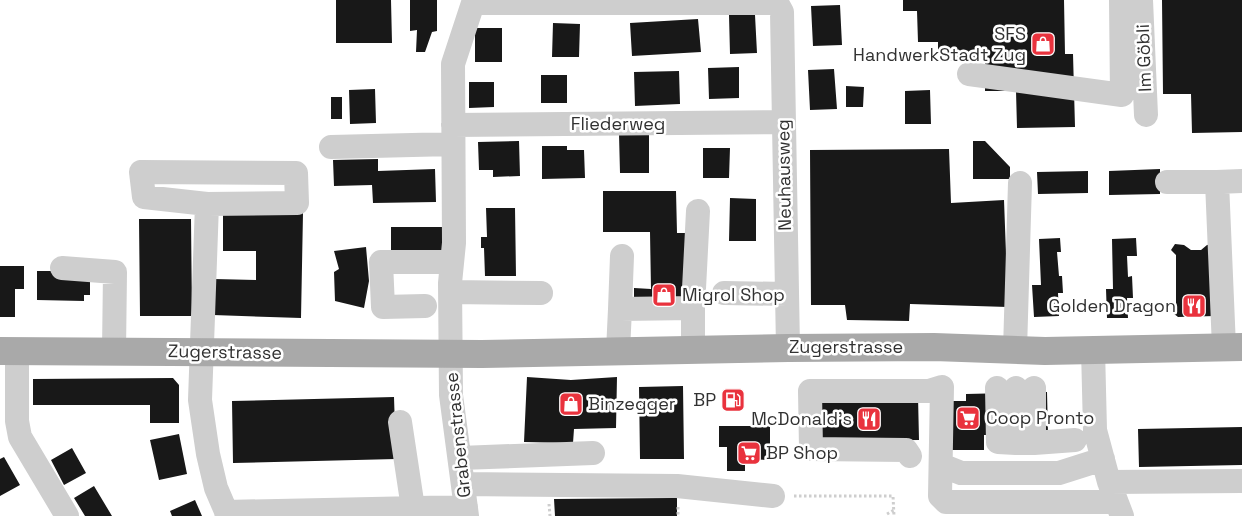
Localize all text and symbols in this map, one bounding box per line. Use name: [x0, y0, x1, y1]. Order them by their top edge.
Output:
place label: SFS HandwerkStadt Zug: [853, 22, 1026, 66]
street label: Im Göbli: [1131, 24, 1156, 92]
shop icon: SFS HandwerkStadt Zug: [1030, 31, 1056, 57]
street label: Fliederweg: [571, 112, 665, 135]
street label: Neuhausweg: [771, 119, 796, 231]
shop icon: Migrol Shop: [651, 282, 677, 308]
place label: Migrol Shop: [682, 283, 785, 306]
restaurant icon: Golden Dragon: [1181, 293, 1207, 319]
place label: Golden Dragon: [1048, 294, 1176, 317]
street label: Zugerstrasse: [789, 335, 903, 358]
street label: Zugerstrasse: [168, 339, 282, 364]
street label: Grabenstrasse: [439, 371, 476, 499]
fuel station icon: BP: [720, 387, 746, 413]
place label: BP: [693, 388, 716, 411]
shop icon: Binzegger: [558, 391, 584, 417]
place label: Binzegger: [588, 392, 676, 415]
supermarket icon: Coop Pronto: [955, 405, 981, 431]
restaurant icon: McDonald's: [856, 406, 882, 432]
place label: Coop Pronto: [986, 406, 1094, 429]
place label: McDonald's: [751, 407, 852, 430]
supermarket icon: BP Shop: [736, 440, 762, 466]
place label: BP Shop: [766, 441, 838, 464]

